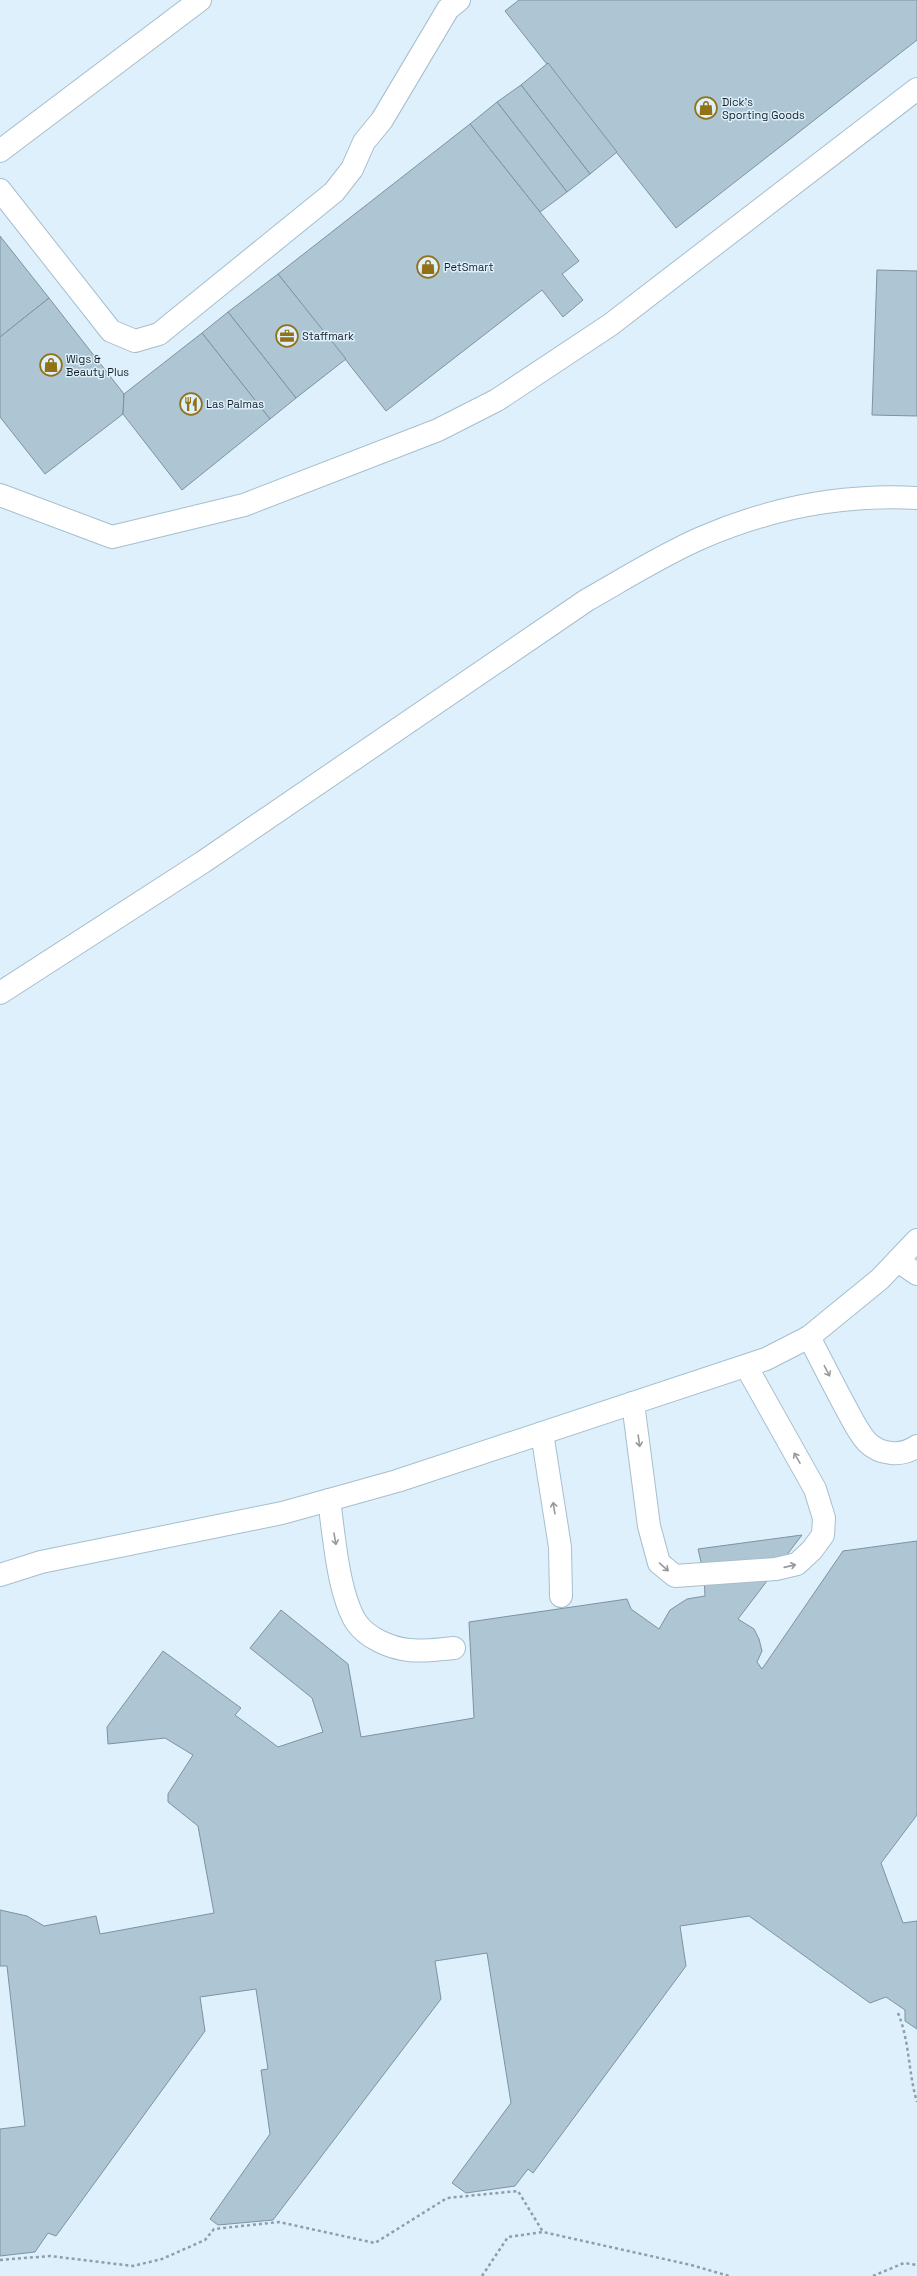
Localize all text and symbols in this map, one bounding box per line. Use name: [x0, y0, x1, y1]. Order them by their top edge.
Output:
shop icon: Dick's Sporting Goods: [693, 95, 719, 121]
place label: Dick's Sporting Goods: [722, 95, 805, 122]
shop icon: PetSmart: [415, 254, 441, 280]
place label: PetSmart: [444, 260, 494, 274]
office icon: Staffmark: [274, 323, 300, 349]
place label: Staffmark: [302, 329, 354, 343]
shop icon: Wigs & Beauty Plus: [38, 352, 64, 378]
place label: Wigs & Beauty Plus: [66, 352, 129, 379]
restaurant icon: Las Palmas: [178, 391, 204, 417]
place label: Las Palmas: [206, 397, 264, 411]
one-way arrow: [824, 1365, 831, 1377]
one-way arrow: [635, 1434, 643, 1447]
one-way arrow: [792, 1452, 800, 1464]
one-way arrow: [550, 1502, 558, 1515]
one-way arrow: [331, 1532, 339, 1545]
one-way arrow: [783, 1561, 796, 1569]
one-way arrow: [659, 1562, 669, 1571]

